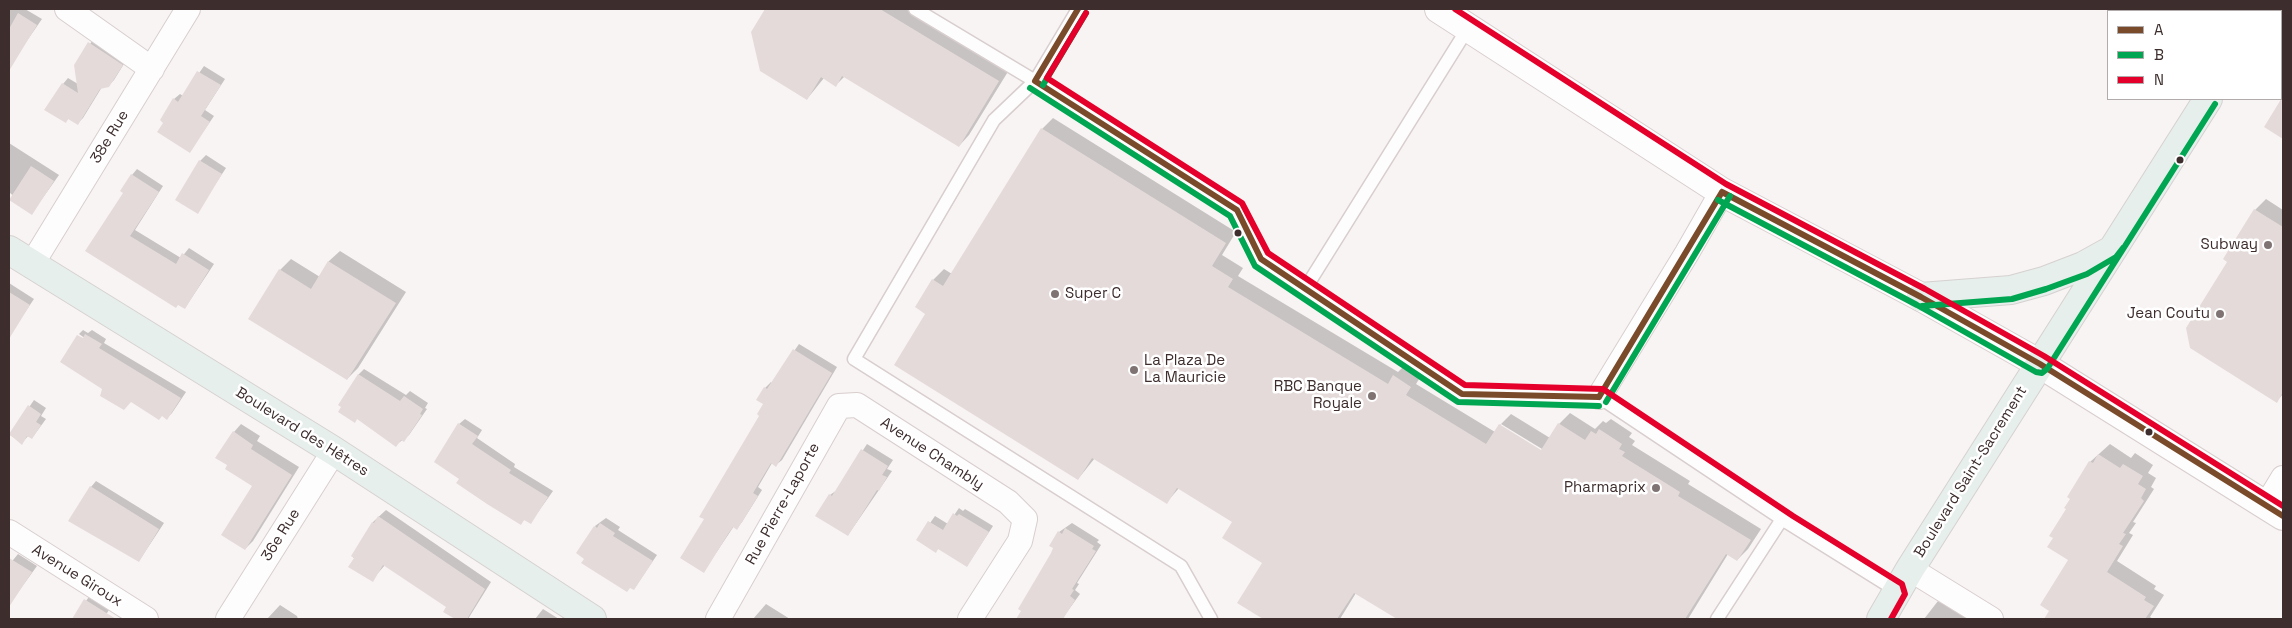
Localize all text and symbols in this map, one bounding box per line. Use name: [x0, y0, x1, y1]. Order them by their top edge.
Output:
legend: [2107, 10, 2282, 100]
text: A: [2154, 20, 2163, 39]
text: B: [2154, 45, 2164, 64]
text: N: [2154, 70, 2164, 89]
street label: 38e Rue: [87, 107, 133, 167]
unlabelled marker: [2175, 155, 2185, 165]
unlabelled marker: [1233, 228, 1243, 238]
place label: Subway: [2201, 236, 2258, 254]
marker: Subway: [2262, 239, 2274, 251]
place label: Super C: [1065, 285, 1121, 303]
marker: Super C: [1049, 288, 1061, 300]
place label: Jean Coutu: [2127, 305, 2210, 323]
marker: Jean Coutu: [2214, 308, 2226, 320]
place label: La Plaza De La Mauricie: [1144, 352, 1226, 387]
marker: La Plaza De La Mauricie: [1128, 364, 1140, 376]
place label: RBC Banque Royale: [1274, 378, 1362, 413]
street label: Boulevard Saint-Sacrement: [1911, 383, 2031, 561]
street label: Boulevard des Hêtres: [232, 384, 372, 480]
marker: RBC Banque Royale: [1366, 390, 1378, 402]
street label: Avenue Chambly: [877, 414, 987, 494]
unlabelled marker: [2144, 427, 2154, 437]
street label: Rue Pierre-Laporte: [742, 440, 824, 568]
place label: Pharmaprix: [1564, 479, 1646, 497]
marker: Pharmaprix: [1650, 482, 1662, 494]
street label: 36e Rue: [258, 505, 304, 565]
street label: Avenue Giroux: [28, 541, 126, 611]

